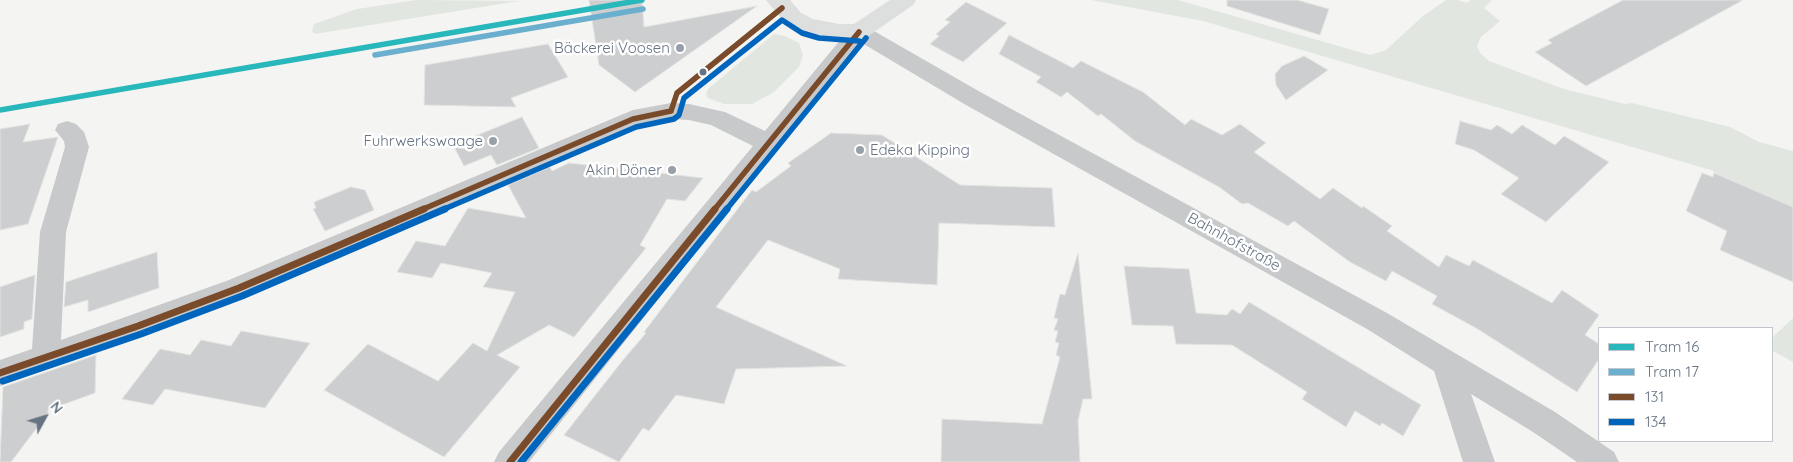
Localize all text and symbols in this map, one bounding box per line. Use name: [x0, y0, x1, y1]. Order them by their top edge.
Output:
place label: Bäckerei Voosen: [554, 39, 670, 57]
marker: Bäckerei Voosen: [674, 42, 686, 54]
unlabelled marker: [698, 67, 708, 77]
place label: Fuhrwerkswaage: [363, 132, 483, 150]
marker: Fuhrwerkswaage: [487, 135, 499, 147]
place label: Edeka Kipping: [870, 141, 970, 159]
marker: Edeka Kipping: [854, 144, 866, 156]
place label: Akin Döner: [586, 161, 662, 179]
marker: Akin Döner: [666, 164, 678, 176]
street label: Bahnhofstraße: [1184, 209, 1284, 275]
legend: [1598, 327, 1773, 442]
text: Tram 16: [1645, 337, 1699, 356]
text: Tram 17: [1645, 362, 1699, 381]
text: 131: [1645, 387, 1664, 406]
north arrow: [20, 392, 70, 442]
text: N: [46, 398, 67, 417]
text: 134: [1645, 412, 1666, 431]

